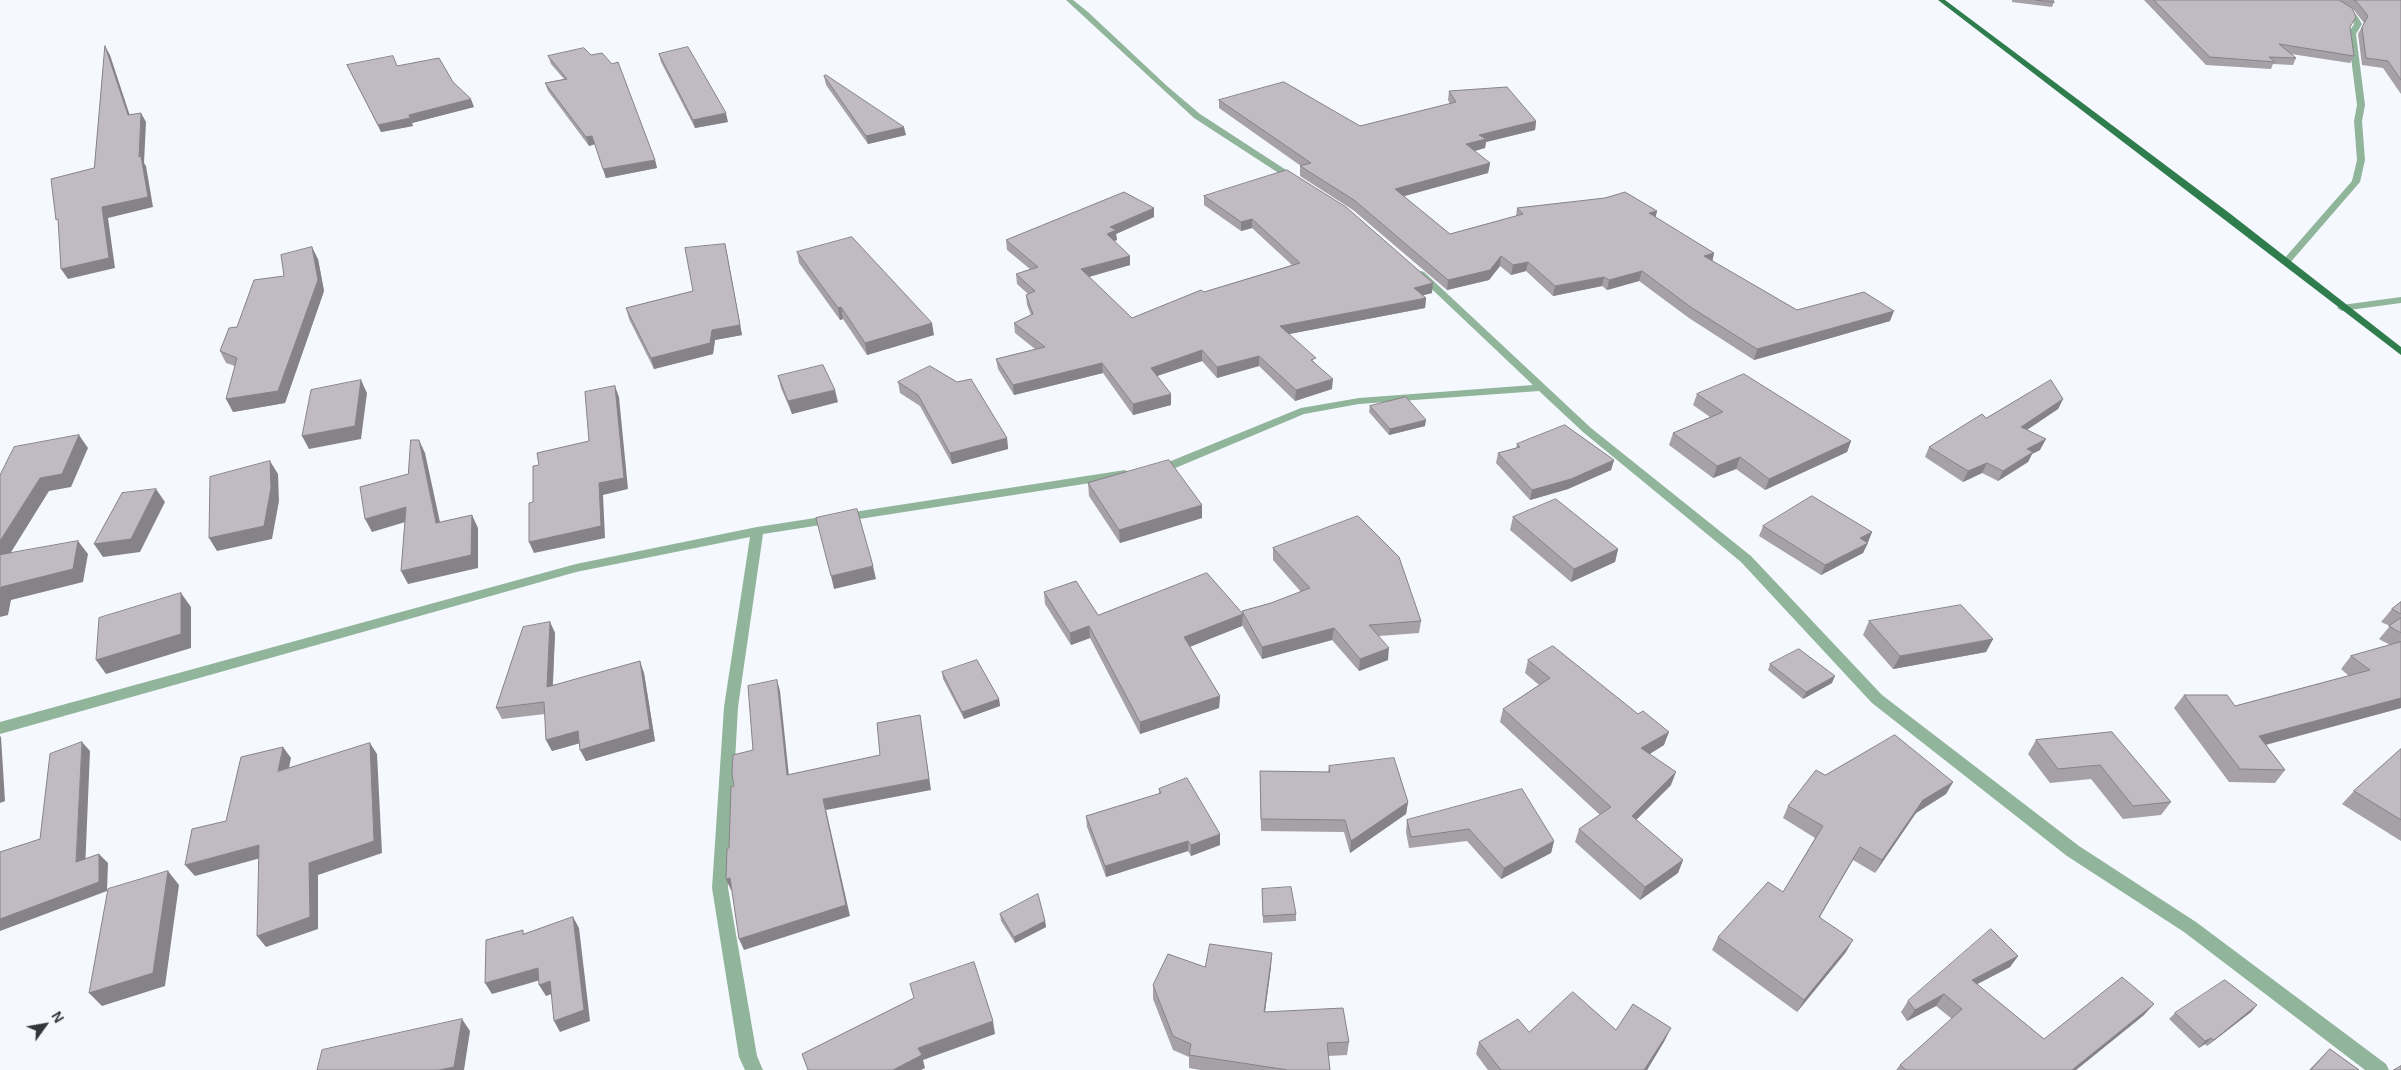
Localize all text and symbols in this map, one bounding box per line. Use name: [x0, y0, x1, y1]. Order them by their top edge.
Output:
north arrow: [20, 1000, 70, 1050]
text: N: [48, 1009, 67, 1026]

